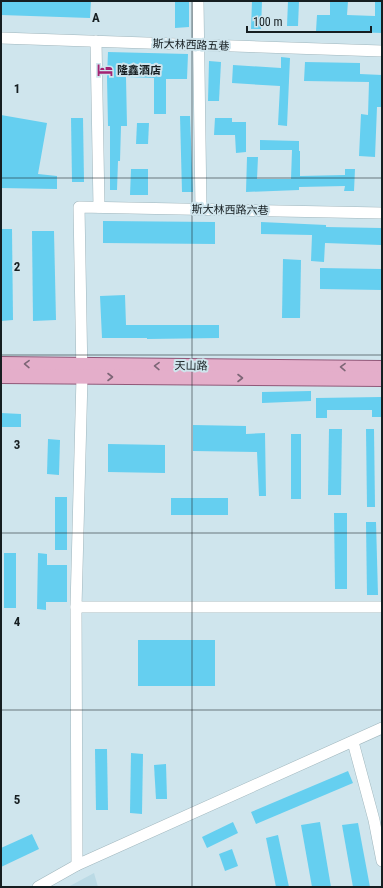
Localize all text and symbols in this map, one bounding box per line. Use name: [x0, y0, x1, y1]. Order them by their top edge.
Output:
scale bar: [247, 8, 371, 34]
text: A: [92, 10, 100, 25]
text: 100 m: [253, 15, 283, 29]
street label: 斯大林西路五巷: [152, 37, 230, 53]
hotel icon: 隆鑫酒店: [96, 61, 114, 79]
place label: 隆鑫酒店: [117, 64, 161, 77]
text: 1: [14, 81, 20, 96]
street label: 斯大林西路六巷: [191, 203, 269, 217]
text: 2: [14, 259, 21, 274]
street label: 天山路: [174, 359, 208, 373]
one-way arrow: [24, 360, 30, 368]
one-way arrow: [154, 362, 160, 370]
one-way arrow: [340, 363, 346, 372]
one-way arrow: [107, 373, 113, 381]
one-way arrow: [237, 374, 243, 382]
text: 3: [14, 437, 20, 452]
text: 4: [14, 614, 21, 629]
text: 5: [14, 792, 21, 807]

